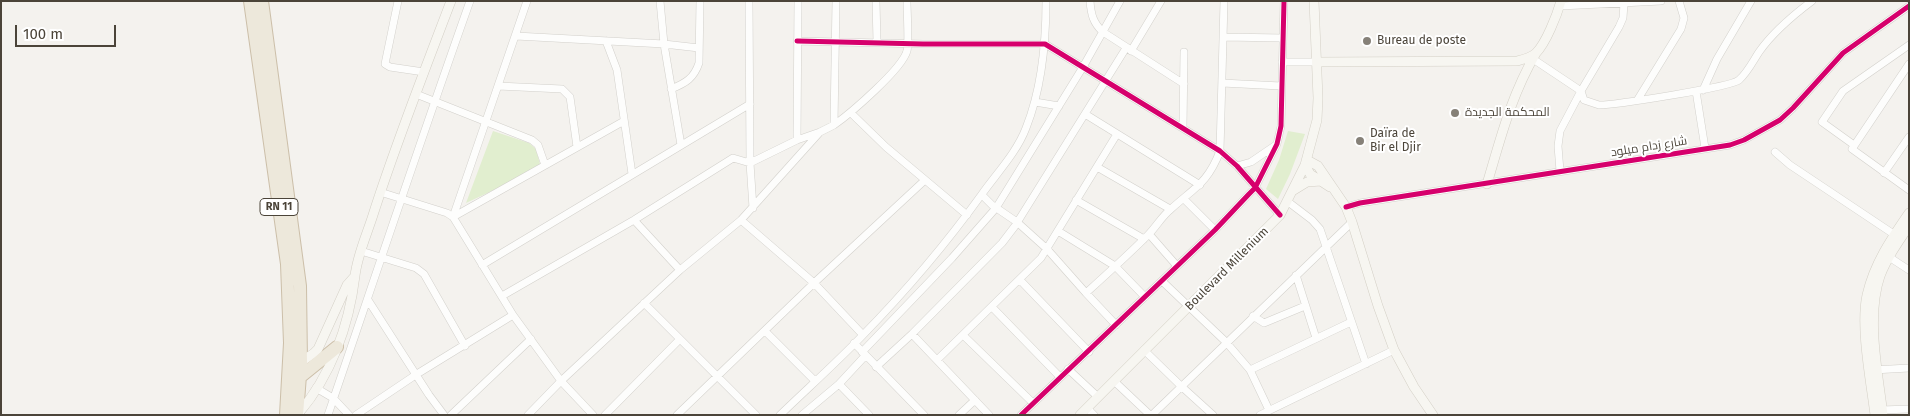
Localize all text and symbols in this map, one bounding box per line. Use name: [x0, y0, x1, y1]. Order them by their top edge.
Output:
scale bar: [18, 15, 119, 47]
text: 100 m: [23, 25, 63, 43]
place label: Bureau de poste: [1377, 34, 1466, 48]
marker: Bureau de poste: [1361, 35, 1373, 47]
place label: المحكمة الجديدة: [1465, 106, 1550, 120]
marker: المحكمة الجديدة: [1449, 107, 1461, 119]
place label: Daïra de Bir el Djir: [1370, 127, 1421, 155]
street label: شارع زدام ميلود: [1610, 134, 1688, 160]
marker: Daïra de Bir el Djir: [1354, 135, 1366, 147]
road number: RN 11: [260, 198, 298, 216]
street label: Boulevard Millenium: [1182, 224, 1272, 314]

